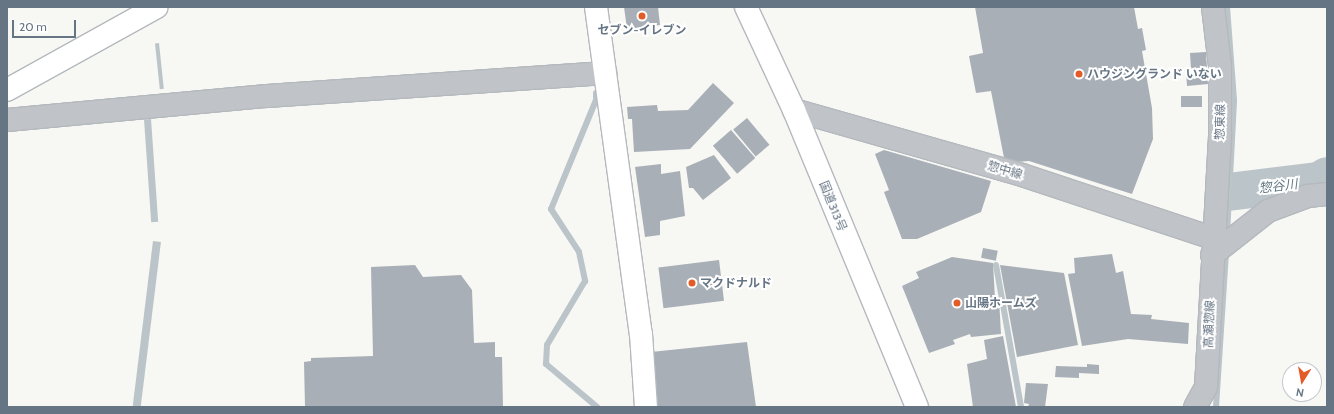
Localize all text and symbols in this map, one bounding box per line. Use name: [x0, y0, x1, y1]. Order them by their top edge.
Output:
marker: セブン-イレブン: [637, 11, 647, 21]
scale bar: [14, 12, 78, 38]
text: 20 m: [19, 19, 47, 34]
place label: セブン-イレブン: [597, 23, 687, 37]
place label: ハウジングランド いない: [1087, 67, 1222, 81]
marker: ハウジングランド いない: [1074, 69, 1084, 79]
street label: 惣東線: [1212, 104, 1228, 140]
street label: 惣中線: [986, 158, 1024, 182]
water label: 惣谷川: [1258, 176, 1298, 196]
street label: 国道313号: [816, 179, 850, 233]
place label: マクドナルド: [700, 276, 772, 290]
marker: マクドナルド: [687, 278, 697, 288]
place label: 山陽ホームズ: [965, 296, 1037, 310]
marker: 山陽ホームズ: [952, 298, 962, 308]
street label: 高瀬惣線: [1201, 300, 1217, 348]
north arrow: [1282, 362, 1322, 402]
text: N: [1295, 385, 1305, 400]

